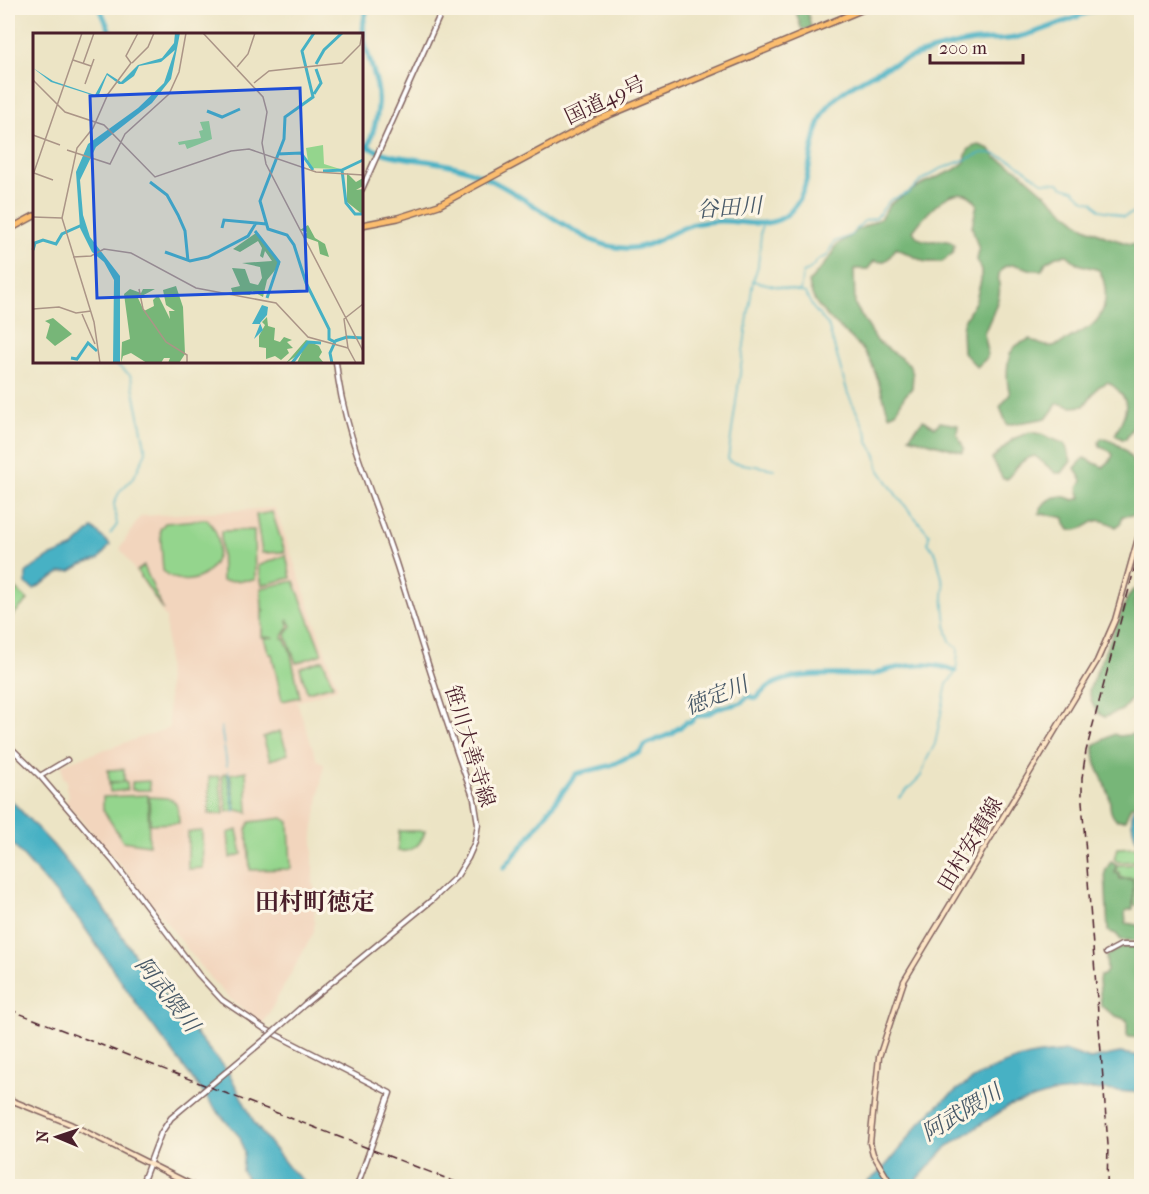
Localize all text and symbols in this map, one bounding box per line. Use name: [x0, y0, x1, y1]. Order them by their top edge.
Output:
scale bar: [930, 27, 1023, 65]
inset map: [33, 33, 363, 363]
text: 200 m: [939, 38, 987, 59]
street label: 国道49号: [561, 71, 649, 129]
water label: 谷田川: [695, 193, 765, 223]
water label: 徳定川: [681, 671, 754, 720]
street label: 笹川大善寺線: [440, 682, 500, 810]
street label: 田村安積線: [933, 793, 1007, 895]
district label: 田村町徳定: [255, 888, 375, 916]
water label: 阿武隈川: [130, 952, 206, 1039]
water label: 阿武隈川: [917, 1078, 1008, 1147]
north arrow: [27, 1107, 87, 1167]
text: N: [33, 1129, 52, 1143]

